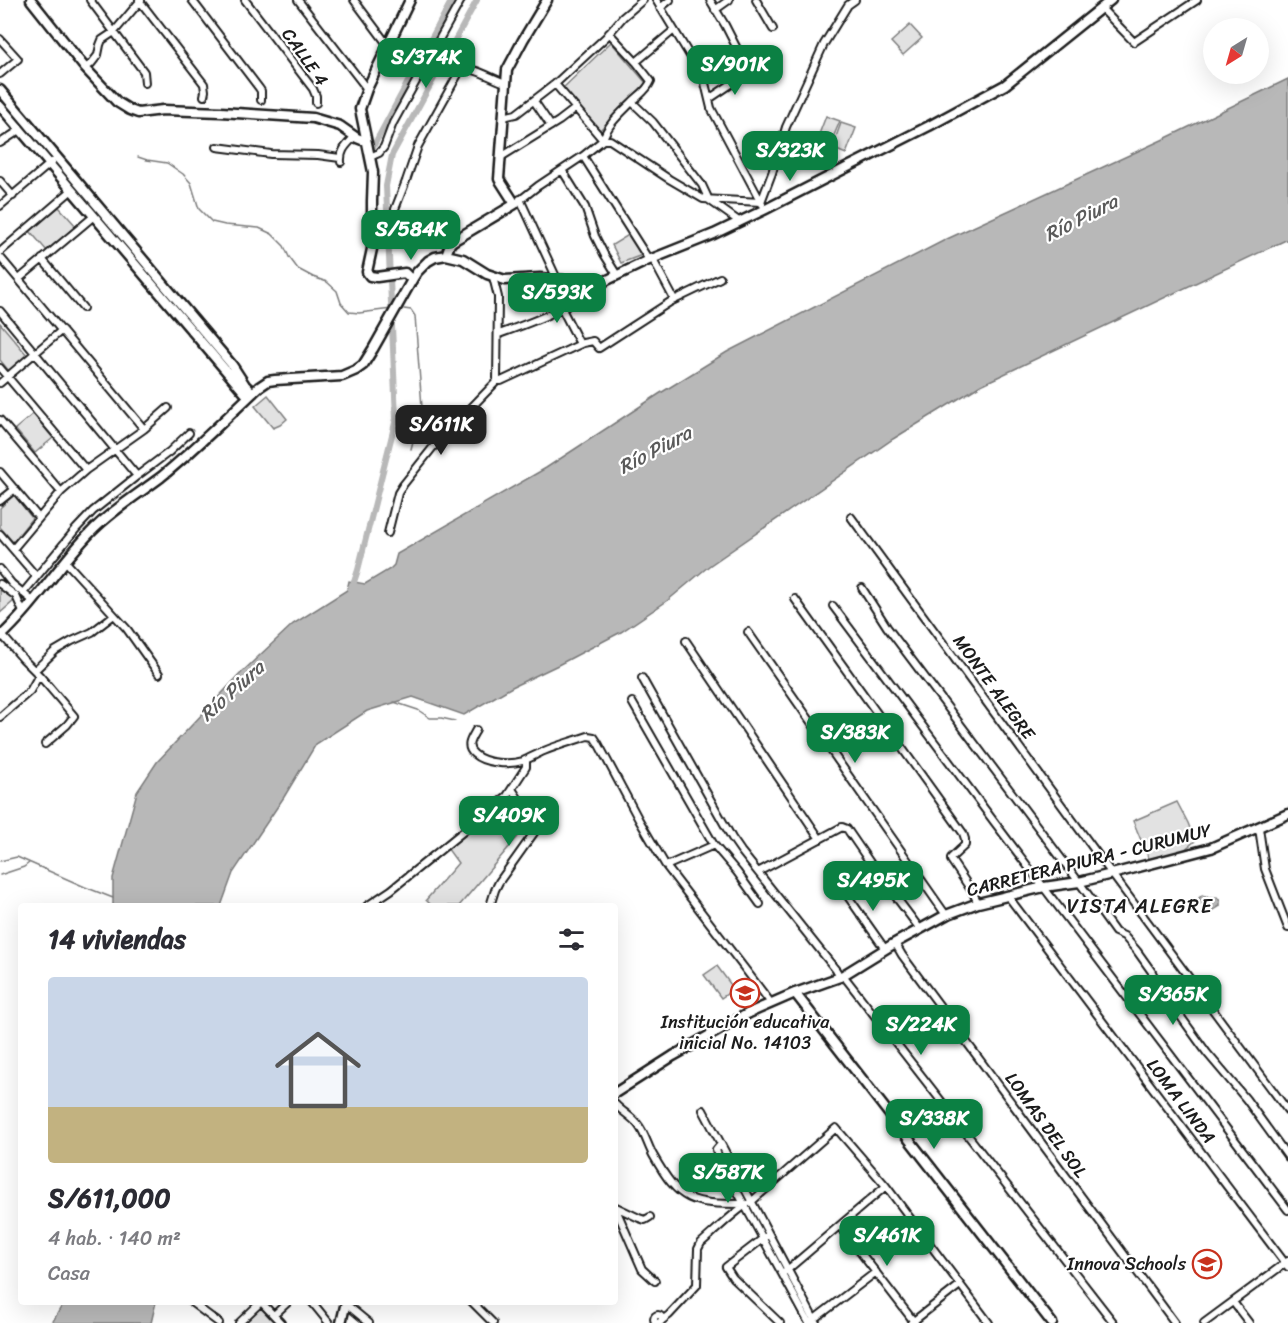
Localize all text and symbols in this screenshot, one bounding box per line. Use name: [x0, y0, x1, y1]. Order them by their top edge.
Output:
north arrow: [1203, 18, 1269, 84]
map controls: [1203, 18, 1269, 84]
street label: CALLE 4: [273, 21, 337, 93]
pin: S/374K: [377, 38, 475, 89]
text: S/374K: [391, 40, 461, 75]
pin: S/901K: [686, 45, 784, 96]
text: S/901K: [701, 47, 769, 82]
pin: S/323K: [741, 131, 839, 182]
text: S/323K: [756, 133, 824, 168]
water label: Río Piura: [1038, 184, 1126, 252]
pin: S/584K: [362, 210, 460, 261]
text: S/584K: [375, 212, 447, 247]
pin: S/593K: [508, 273, 606, 324]
text: S/593K: [522, 275, 592, 310]
pin: S/611K: [392, 405, 490, 456]
text: S/611K: [409, 407, 473, 442]
water label: Río Piura: [612, 415, 700, 484]
street label: MONTE ALEGRE: [944, 627, 1044, 748]
water label: Río Piura: [191, 650, 275, 731]
pin: S/383K: [806, 713, 904, 764]
text: S/383K: [821, 715, 889, 750]
pin: S/409K: [460, 796, 558, 847]
text: S/409K: [473, 798, 545, 833]
street label: CARRETERA PIURA - CURUMUY: [963, 814, 1216, 906]
pin: S/495K: [824, 861, 922, 912]
text: S/495K: [837, 863, 909, 898]
district label: VISTA ALEGRE: [1067, 889, 1214, 924]
text: 14 viviendas: [48, 916, 186, 962]
icon: filters: [555, 923, 588, 956]
pin: S/365K: [1124, 975, 1222, 1026]
school or university icon: Institución educativa inicial No. 14103: [729, 977, 761, 1009]
text: S/365K: [1138, 977, 1208, 1012]
pin: S/224K: [872, 1005, 970, 1056]
place label: Institución educativa inicial No. 14103: [660, 1006, 830, 1059]
text: S/224K: [886, 1007, 956, 1042]
icon: home: [264, 1016, 372, 1124]
street label: LOMA LINDA: [1138, 1051, 1224, 1151]
street label: LOMAS DEL SOL: [996, 1065, 1096, 1185]
pin: S/338K: [885, 1099, 983, 1150]
text: S/338K: [900, 1101, 968, 1136]
pin: S/587K: [679, 1153, 777, 1204]
text: S/587K: [693, 1155, 763, 1190]
text: S/611,000: [48, 1175, 171, 1221]
pin: S/461K: [838, 1216, 936, 1267]
text: S/461K: [853, 1218, 921, 1253]
text: 4 hab. · 140 m²: [48, 1221, 181, 1256]
place label: Innova Schools: [1066, 1248, 1187, 1280]
school or university icon: Innova Schools: [1191, 1248, 1223, 1280]
text: Casa: [48, 1256, 90, 1291]

